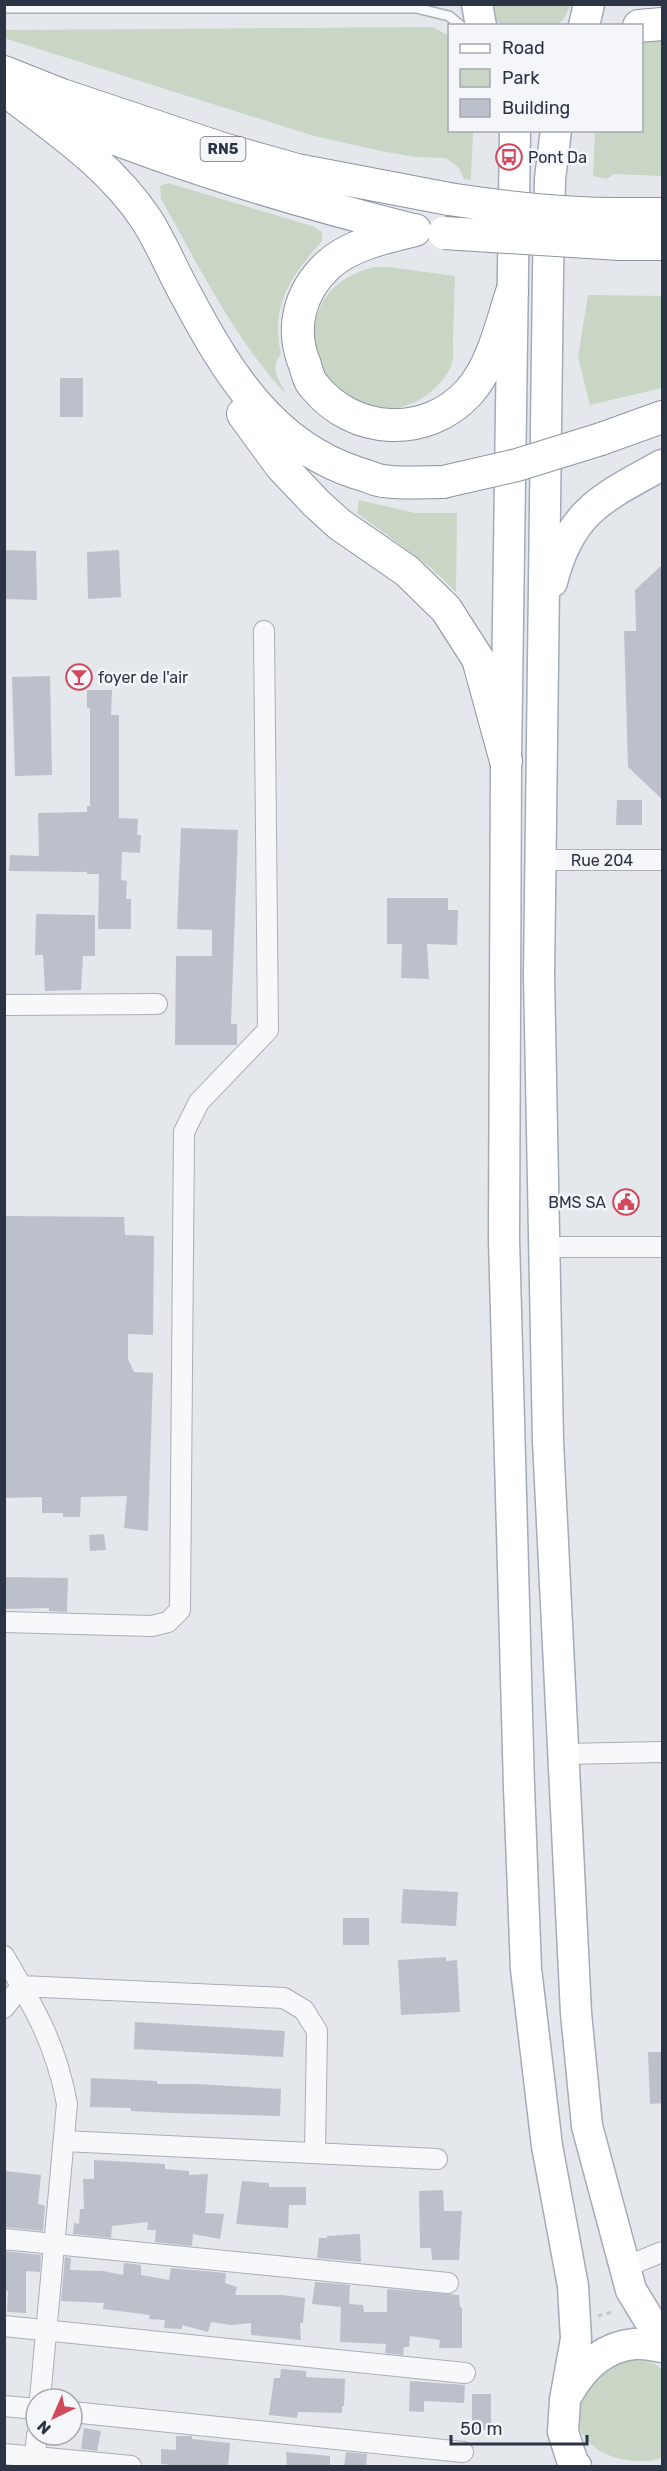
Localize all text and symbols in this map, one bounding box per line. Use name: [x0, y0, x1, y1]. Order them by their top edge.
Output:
legend: [448, 24, 643, 132]
text: Road: [502, 37, 545, 59]
text: Park: [502, 67, 540, 89]
text: Building: [502, 97, 570, 119]
road number: RN5: [200, 137, 246, 161]
bus stop icon: Pont Da: [494, 142, 524, 172]
place label: Pont Da: [528, 148, 587, 167]
bar icon: foyer de l'air: [64, 662, 94, 692]
place label: foyer de l'air: [98, 668, 188, 687]
street label: Rue 204: [571, 851, 633, 870]
public building icon: BMS SA: [611, 1187, 641, 1217]
place label: BMS SA: [548, 1193, 606, 1212]
north arrow: [24, 2387, 84, 2447]
scale bar: [451, 2408, 588, 2446]
text: N: [33, 2417, 55, 2438]
text: 50 m: [460, 2418, 503, 2440]

